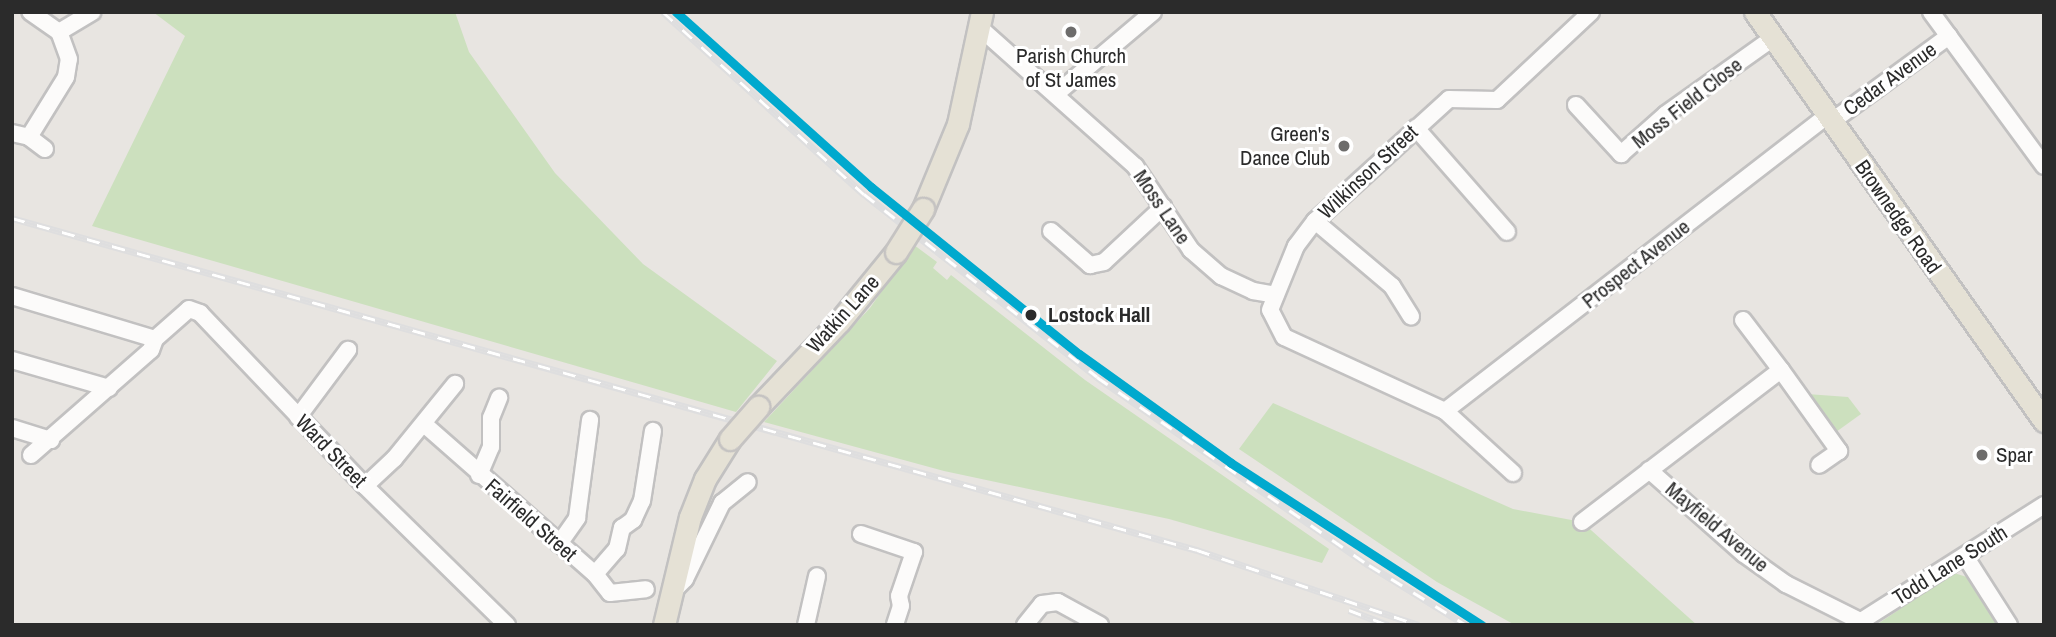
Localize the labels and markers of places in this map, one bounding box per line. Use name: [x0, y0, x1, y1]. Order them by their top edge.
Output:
marker: Parish Church of St James: [1063, 24, 1079, 40]
place label: Parish Church of St James: [1016, 43, 1126, 93]
place label: Green's Dance Club: [1240, 121, 1330, 171]
marker: Green's Dance Club: [1336, 138, 1352, 154]
place label: Lostock Hall: [1048, 302, 1150, 328]
marker: Lostock Hall: [1020, 304, 1042, 326]
place label: Spar: [1996, 442, 2032, 468]
marker: Spar: [1974, 447, 1990, 463]

